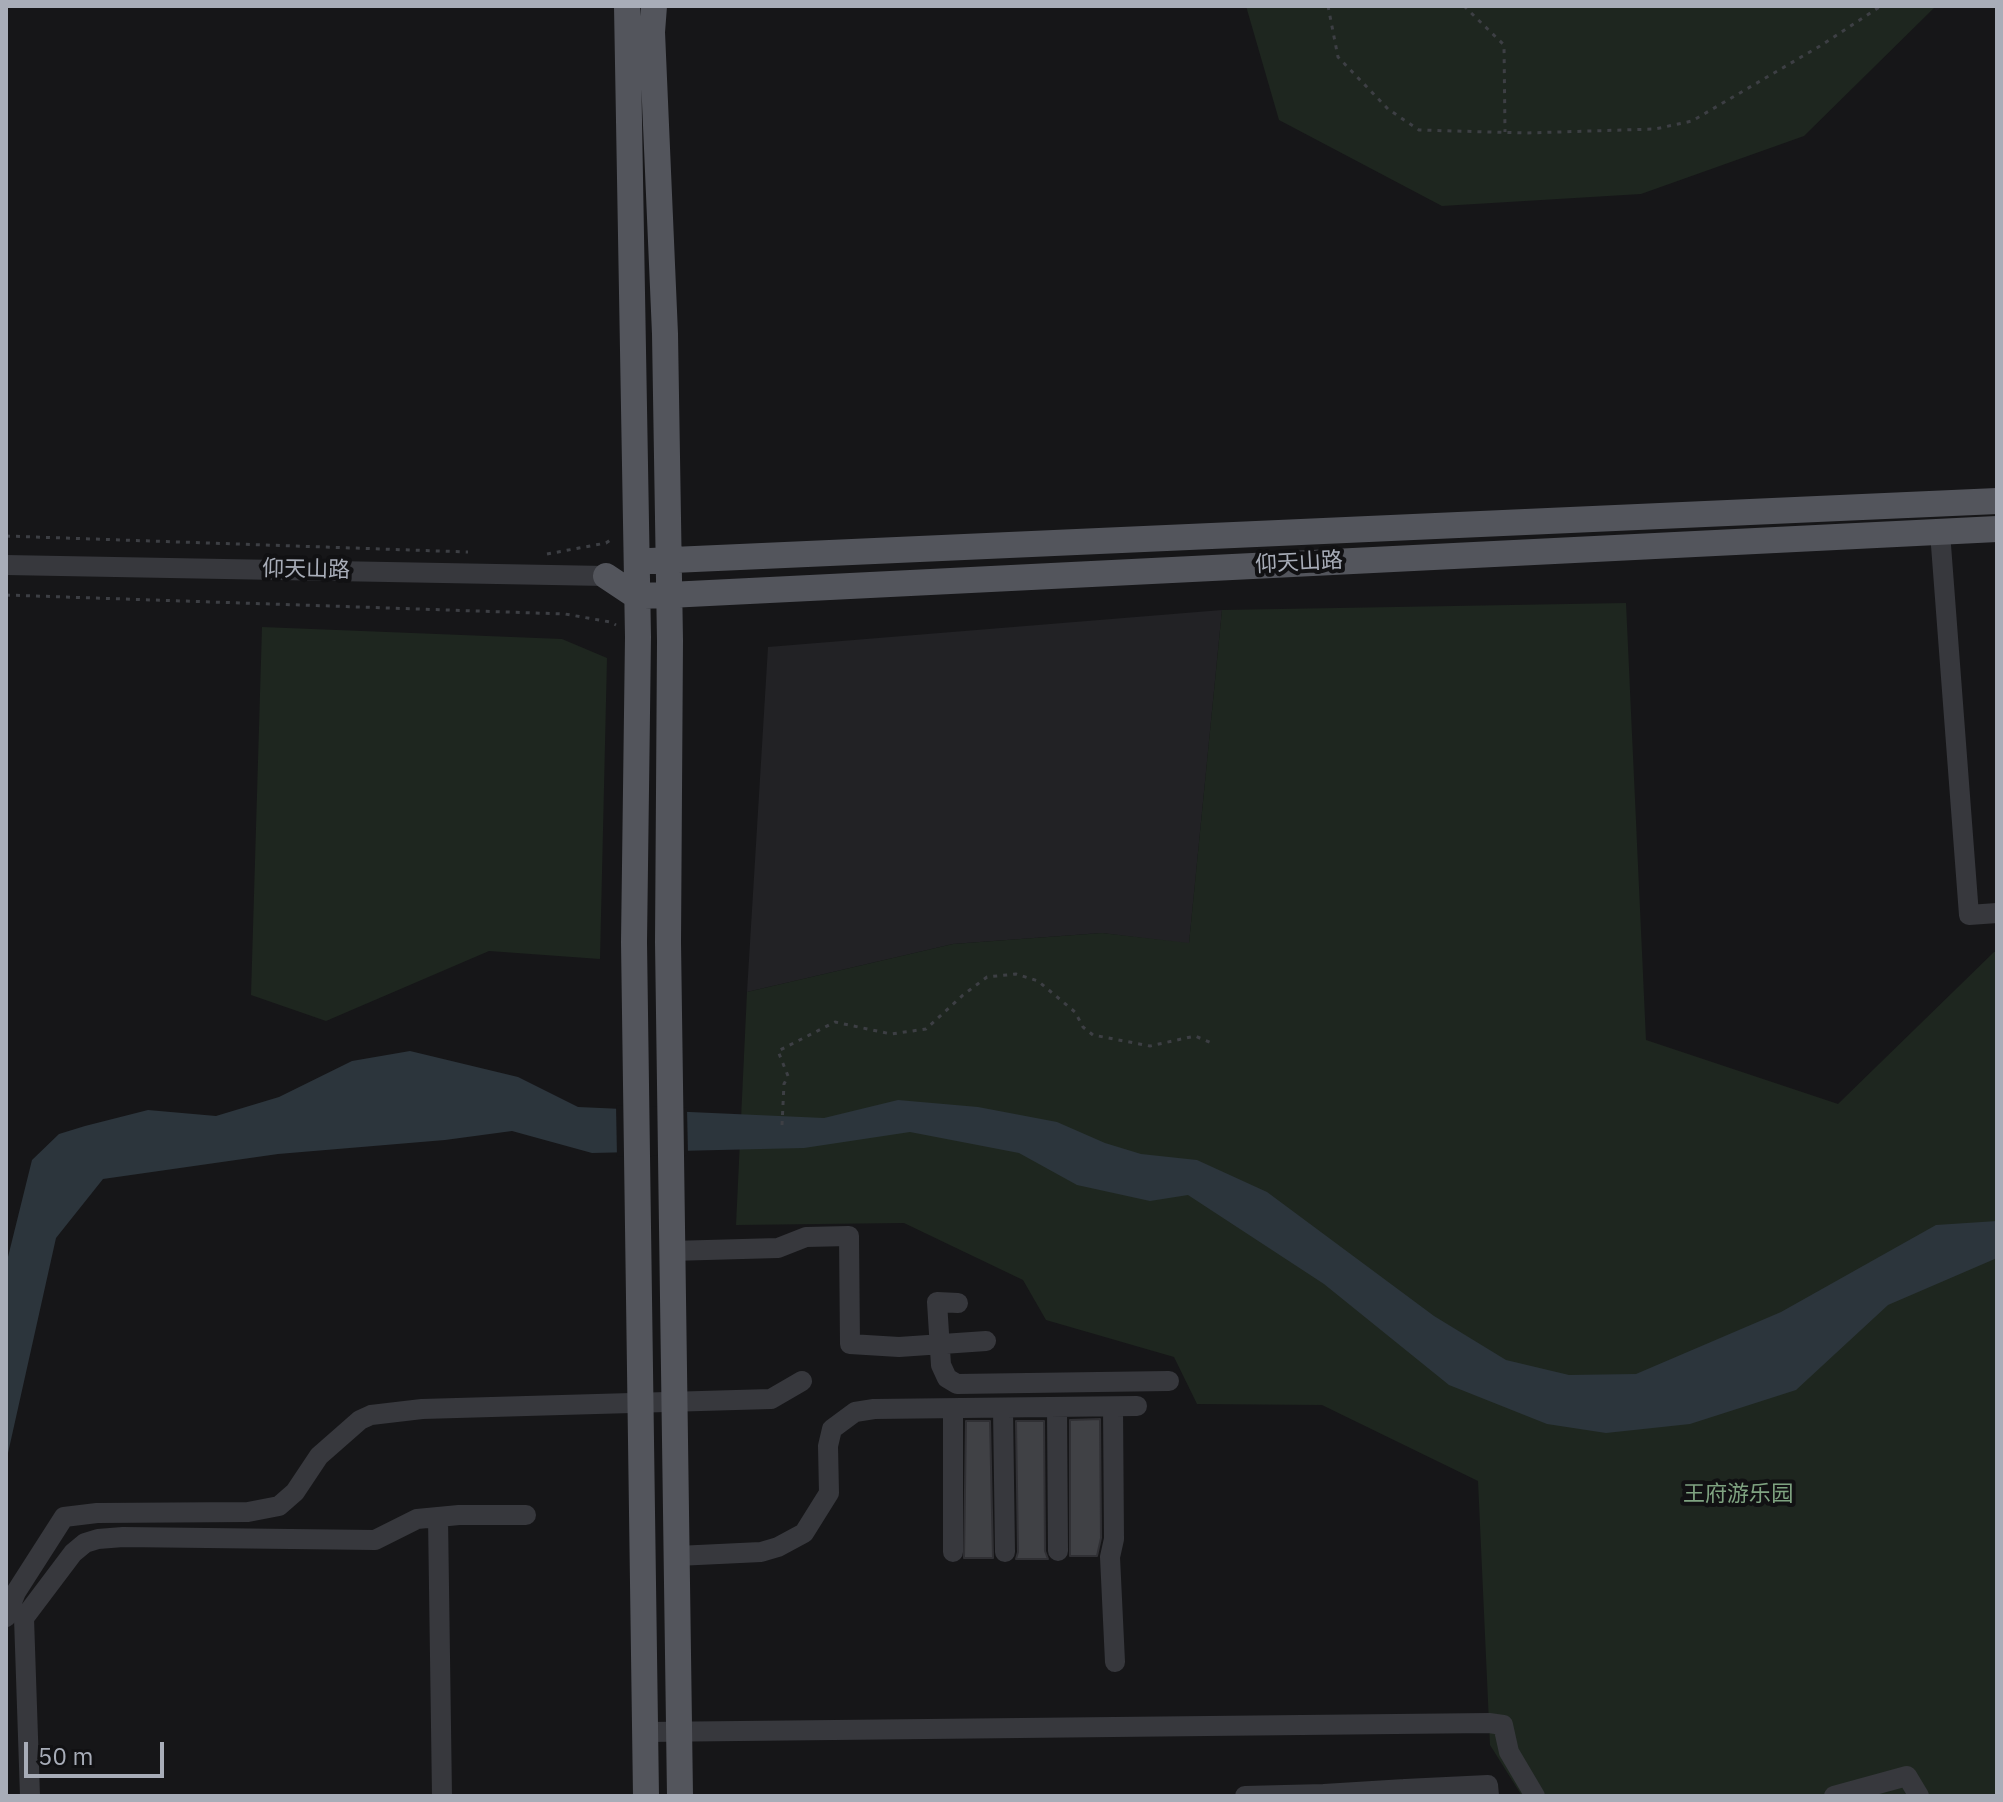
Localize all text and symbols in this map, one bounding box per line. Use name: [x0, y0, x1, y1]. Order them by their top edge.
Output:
street label: 仰天山路: [1254, 548, 1344, 578]
street label: 仰天山路: [262, 556, 350, 584]
park label: 王府游乐园: [1683, 1482, 1793, 1508]
scale bar: [28, 1726, 168, 1776]
text: 50 m: [38, 1740, 93, 1772]

